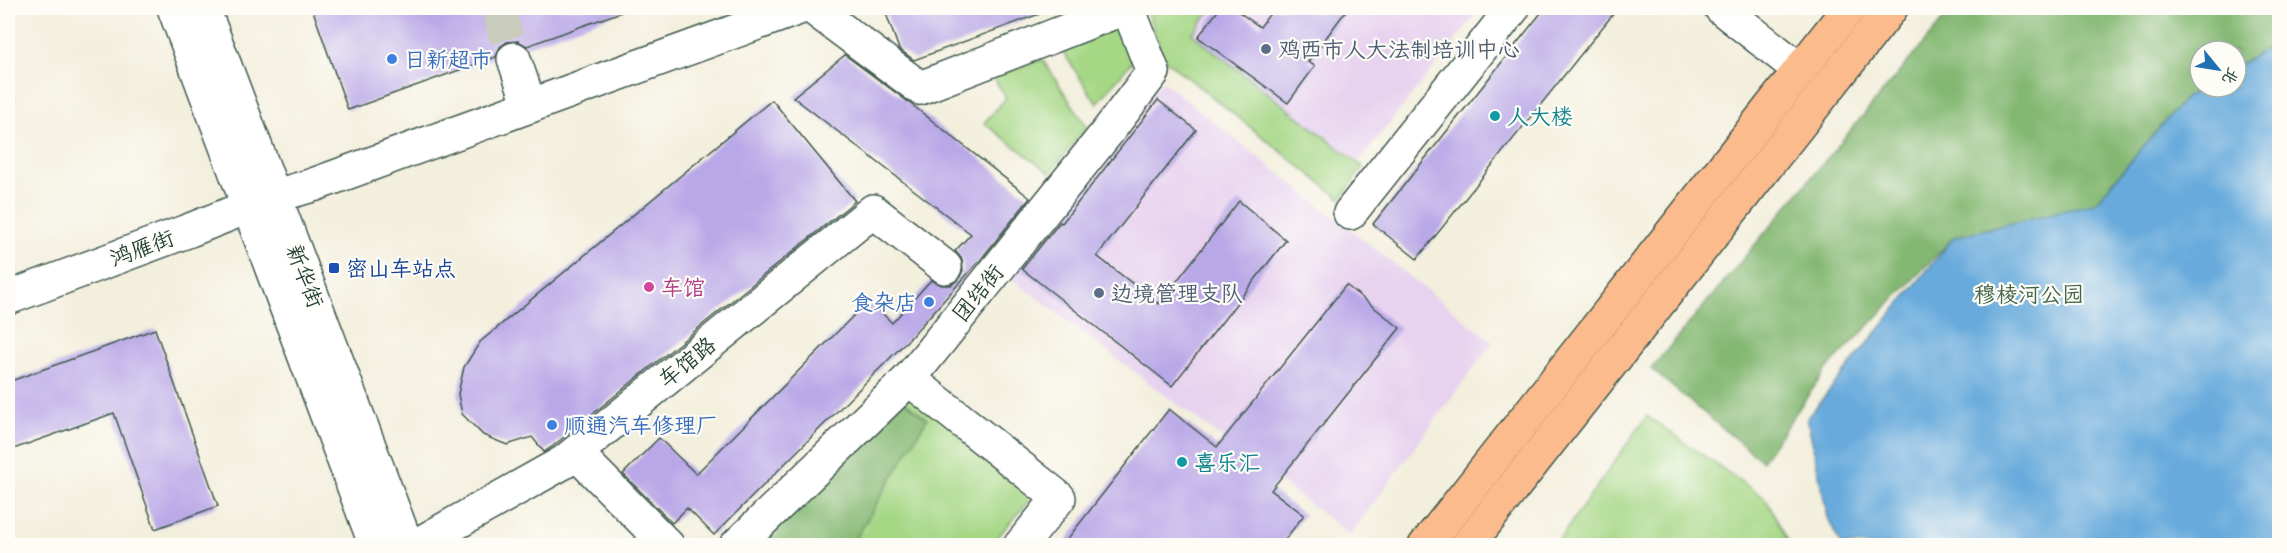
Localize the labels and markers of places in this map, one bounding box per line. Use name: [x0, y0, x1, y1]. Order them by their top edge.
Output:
place label: 鸡西市人大法制培训中心: [1278, 30, 1520, 69]
place label: 日新超市: [404, 40, 492, 79]
marker: 鸡西市人大法制培训中心: [1259, 42, 1273, 56]
marker: 日新超市: [385, 52, 399, 66]
place label: 人大楼: [1507, 97, 1573, 136]
marker: 人大楼: [1488, 109, 1502, 123]
place label: 密山车站点: [346, 249, 456, 288]
marker: 密山车站点: [327, 261, 341, 275]
place label: 车馆: [661, 268, 705, 307]
place label: 边境管理支队: [1111, 274, 1243, 313]
marker: 车馆: [642, 280, 656, 294]
place label: 食杂店: [851, 283, 917, 322]
marker: 边境管理支队: [1092, 286, 1106, 300]
marker: 食杂店: [922, 295, 936, 309]
place label: 顺通汽车修理厂: [564, 406, 718, 445]
marker: 顺通汽车修理厂: [545, 418, 559, 432]
place label: 喜乐汇: [1194, 443, 1260, 482]
marker: 喜乐汇: [1175, 455, 1189, 469]

